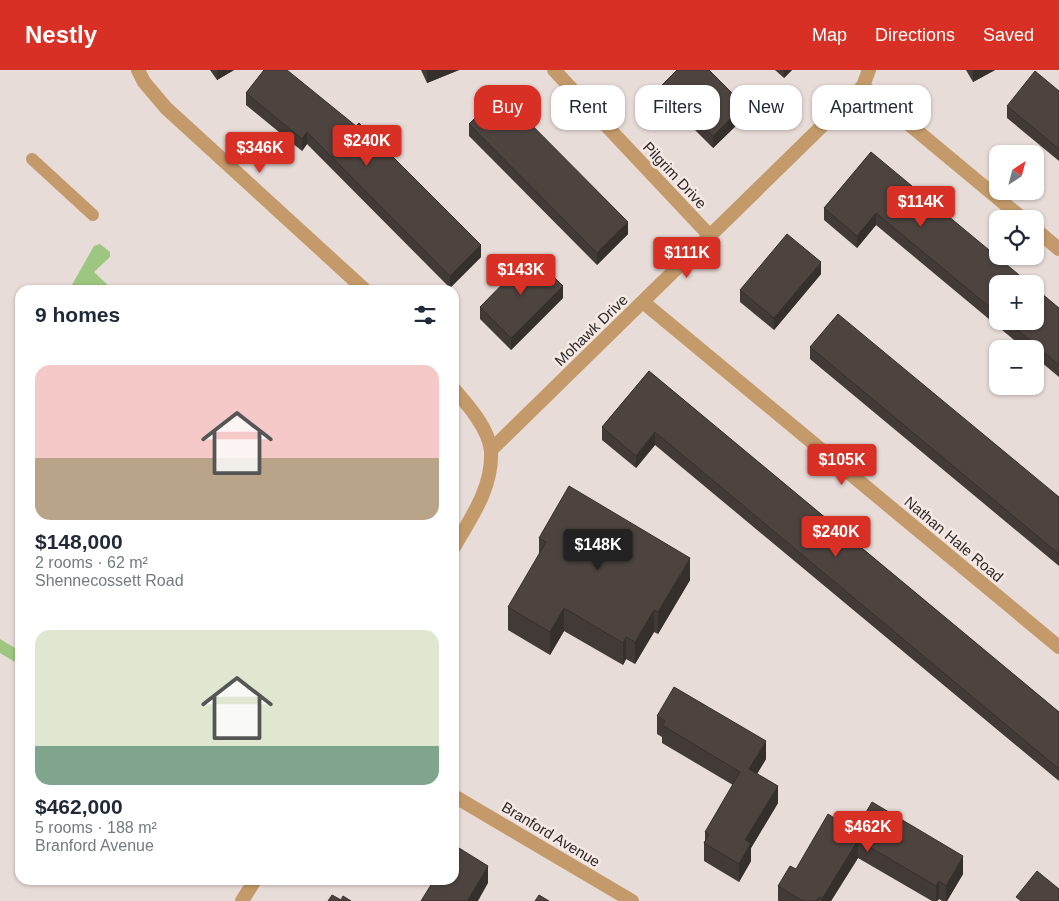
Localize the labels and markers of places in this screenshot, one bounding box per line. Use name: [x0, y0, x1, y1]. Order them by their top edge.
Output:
pin: $240K: [332, 124, 402, 167]
pin: $346K: [225, 132, 295, 174]
pin: $114K: [886, 186, 956, 228]
pin: $111K: [652, 236, 722, 279]
pin: $143K: [486, 254, 556, 296]
pin: $105K: [807, 444, 877, 486]
pin: $240K: [801, 516, 871, 558]
pin: $148K: [563, 528, 633, 571]
pin: $462K: [833, 810, 903, 853]

